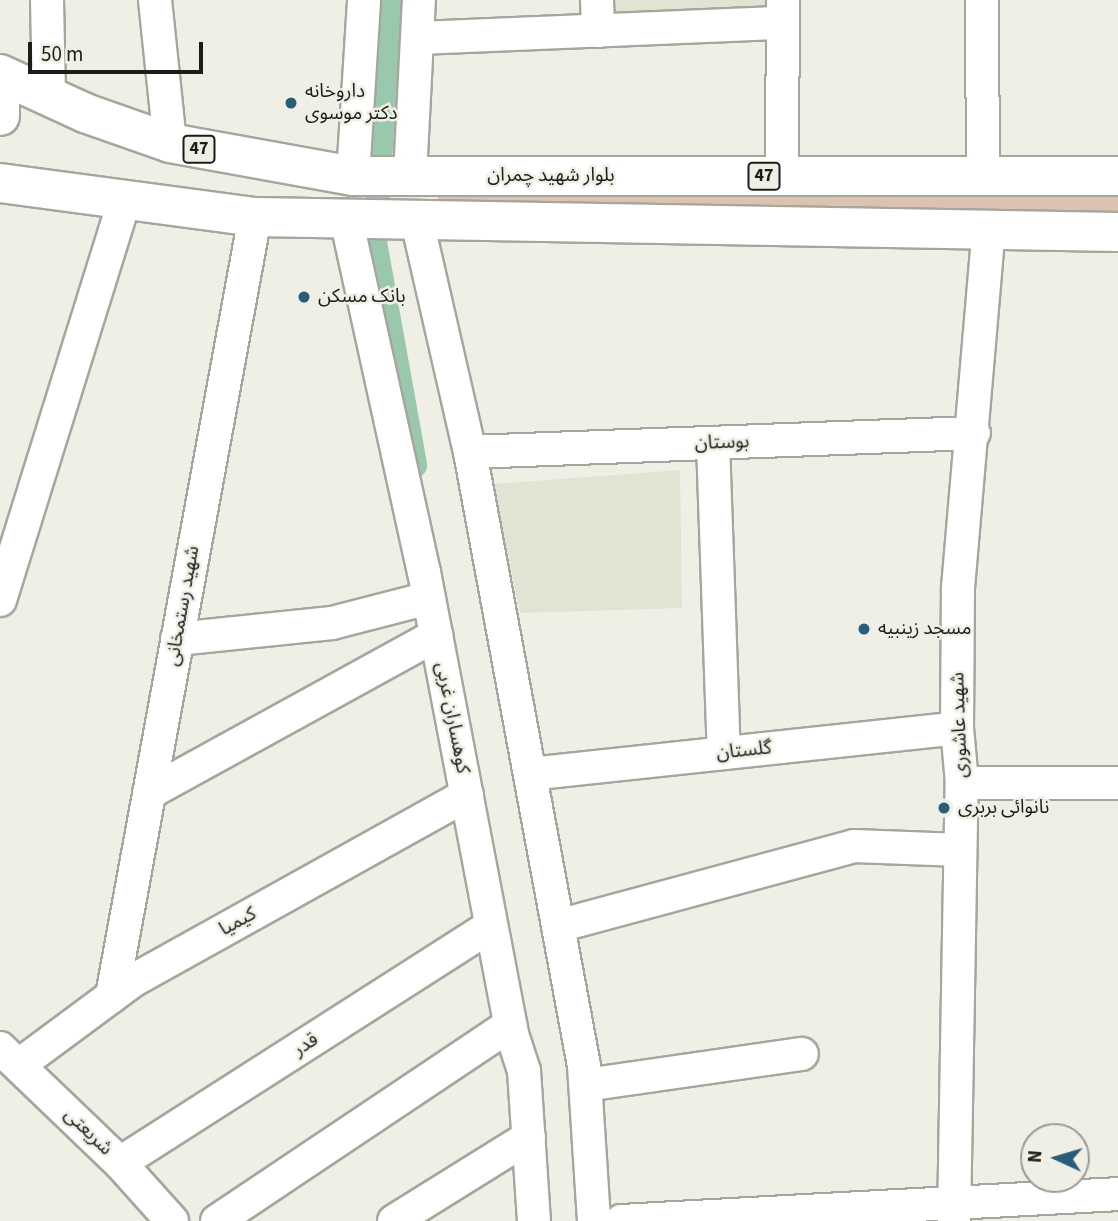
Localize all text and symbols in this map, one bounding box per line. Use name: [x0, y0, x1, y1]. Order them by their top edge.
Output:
scale bar: [32, 28, 206, 72]
text: 50 m: [41, 39, 83, 69]
place label: داروخانه دکتر موسوی: [305, 81, 398, 125]
marker: داروخانه دکتر موسوی: [283, 95, 299, 111]
road number: 47: [182, 134, 216, 164]
road number: 47: [746, 162, 782, 190]
street label: بلوار شهید چمران: [487, 165, 615, 187]
place label: بانک مسکن: [318, 286, 406, 308]
marker: بانک مسکن: [296, 289, 312, 305]
street label: بوستان: [694, 431, 750, 455]
street label: شهید رستمخانی: [161, 544, 205, 668]
place label: مسجد زینبیه: [878, 618, 972, 640]
marker: مسجد زینبیه: [856, 621, 872, 637]
street label: کوهساران غربی: [430, 660, 474, 776]
street label: شهید عاشوری: [947, 672, 973, 778]
street label: گلستان: [715, 737, 773, 765]
place label: نانوائی بربری: [958, 797, 1049, 819]
marker: نانوائی بربری: [936, 800, 952, 816]
street label: کیمیا: [216, 903, 260, 941]
street label: قدر: [289, 1028, 323, 1062]
street label: شریعتی: [59, 1103, 117, 1161]
north arrow: [1020, 1123, 1090, 1193]
text: N: [1022, 1149, 1049, 1164]

